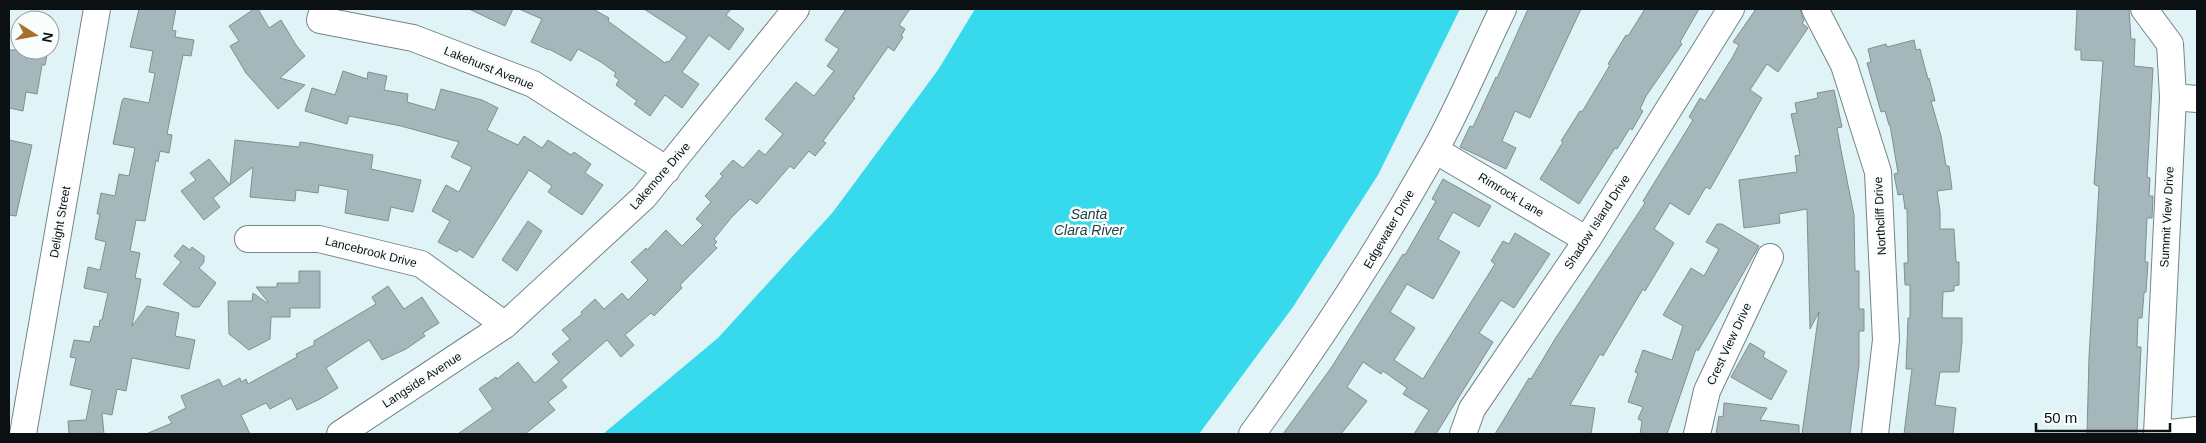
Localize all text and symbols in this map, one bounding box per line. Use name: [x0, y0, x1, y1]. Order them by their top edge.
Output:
north arrow: [10, 10, 60, 60]
text: N: [39, 31, 57, 44]
street label: Lakehurst Avenue: [442, 44, 536, 93]
street label: Lakemore Drive: [627, 139, 693, 213]
street label: Summit View Drive: [2157, 166, 2177, 268]
street label: Rimrock Lane: [1476, 170, 1547, 220]
street label: Shadow Island Drive: [1561, 172, 1633, 272]
street label: Northcliff Drive: [1871, 176, 1889, 256]
street label: Delight Street: [47, 184, 73, 259]
street label: Edgewater Drive: [1361, 187, 1417, 271]
water label: Santa Clara River: [1054, 206, 1125, 238]
street label: Lancebrook Drive: [324, 234, 419, 270]
street label: Crest View Drive: [1704, 300, 1754, 387]
street label: Langside Avenue: [380, 349, 465, 411]
scale bar: [2036, 400, 2170, 432]
text: 50 m: [2044, 409, 2077, 426]

